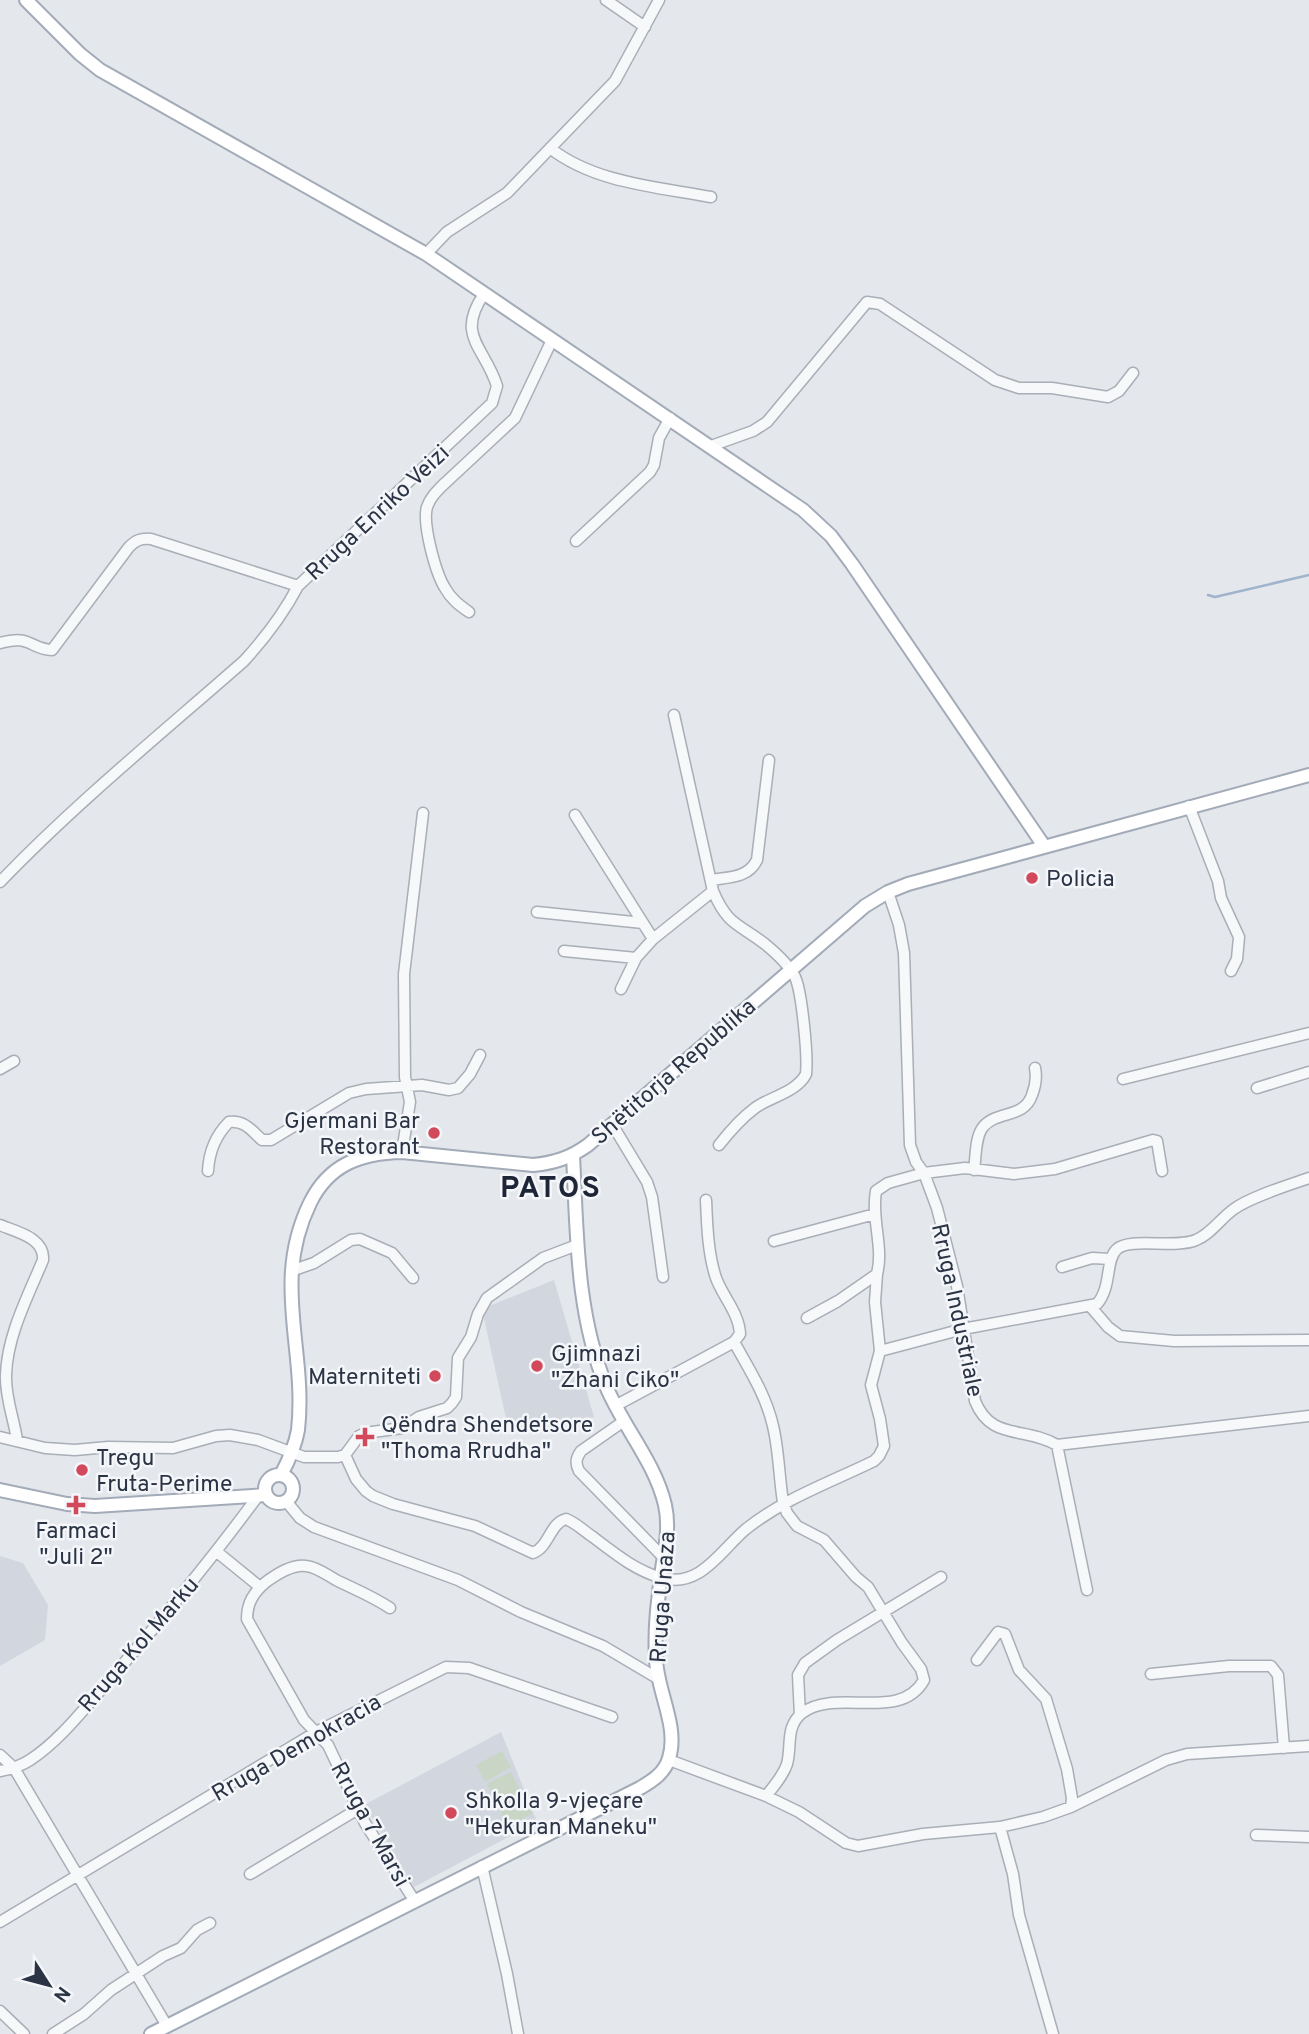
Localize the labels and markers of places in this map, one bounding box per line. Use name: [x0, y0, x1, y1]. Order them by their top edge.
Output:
place label: Policia: [1046, 866, 1115, 895]
marker: Policia: [1024, 870, 1040, 886]
place label: Gjermani Bar Restorant: [284, 1108, 420, 1163]
marker: Gjermani Bar Restorant: [426, 1125, 442, 1141]
place label: Gjimnazi "Zhani Ciko": [551, 1341, 679, 1396]
marker: Gjimnazi "Zhani Ciko": [529, 1358, 545, 1374]
place label: Materniteti: [308, 1364, 421, 1393]
marker: Materniteti: [427, 1368, 443, 1384]
place label: Qëndra Shendetsore "Thoma Rrudha": [381, 1412, 593, 1467]
marker: Qëndra Shendetsore "Thoma Rrudha": [355, 1427, 375, 1447]
place label: Tregu Fruta-Perime: [96, 1445, 232, 1500]
marker: Tregu Fruta-Perime: [74, 1462, 90, 1478]
marker: Farmaci "Juli 2": [68, 1497, 84, 1513]
place label: Farmaci "Juli 2": [35, 1518, 117, 1573]
place label: Shkolla 9-vjeçare "Hekuran Maneku": [465, 1788, 657, 1843]
marker: Shkolla 9-vjeçare "Hekuran Maneku": [443, 1805, 459, 1821]

